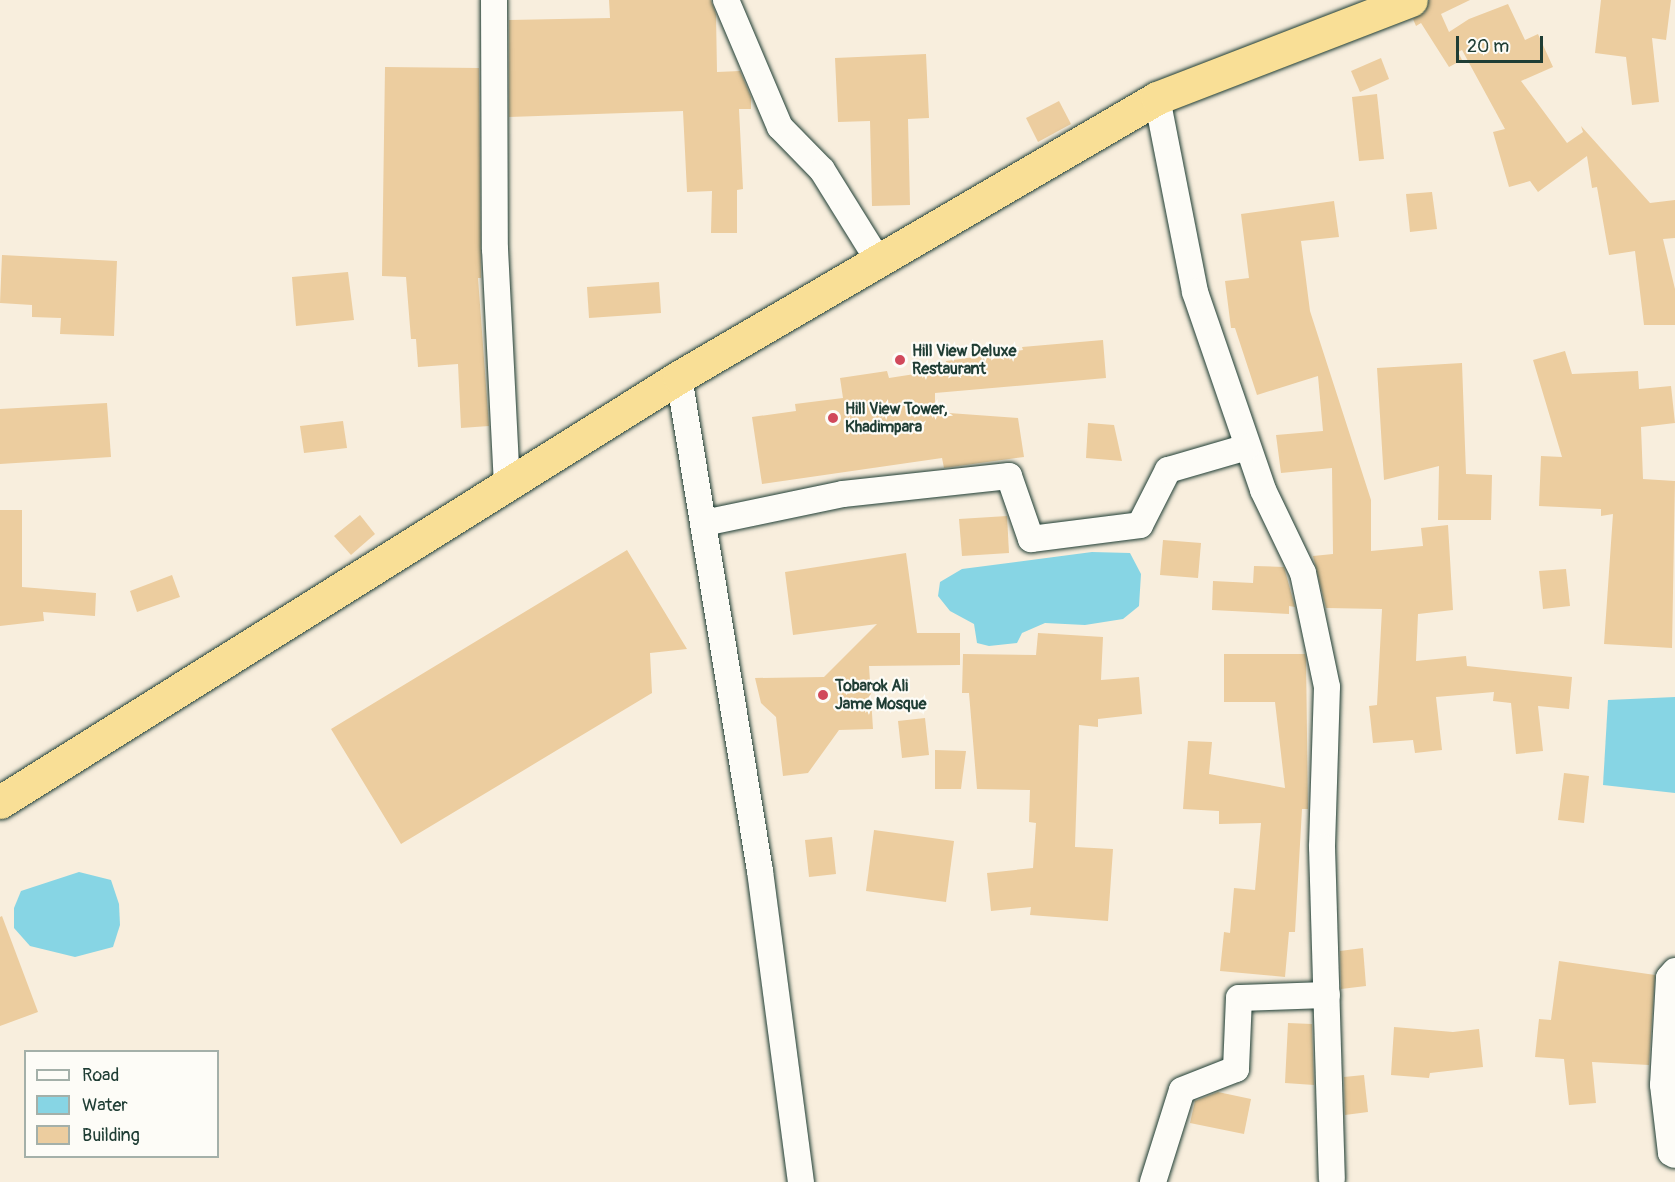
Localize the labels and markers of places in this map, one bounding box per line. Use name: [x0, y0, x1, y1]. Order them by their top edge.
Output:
place label: Hill View Deluxe Restaurant: [912, 341, 1016, 379]
marker: Hill View Deluxe Restaurant: [893, 353, 907, 367]
place label: Hill View Tower, Khadimpara: [845, 399, 948, 437]
marker: Hill View Tower, Khadimpara: [826, 411, 840, 425]
place label: Tobarok Ali Jame Mosque: [835, 676, 926, 714]
marker: Tobarok Ali Jame Mosque: [816, 688, 830, 702]

